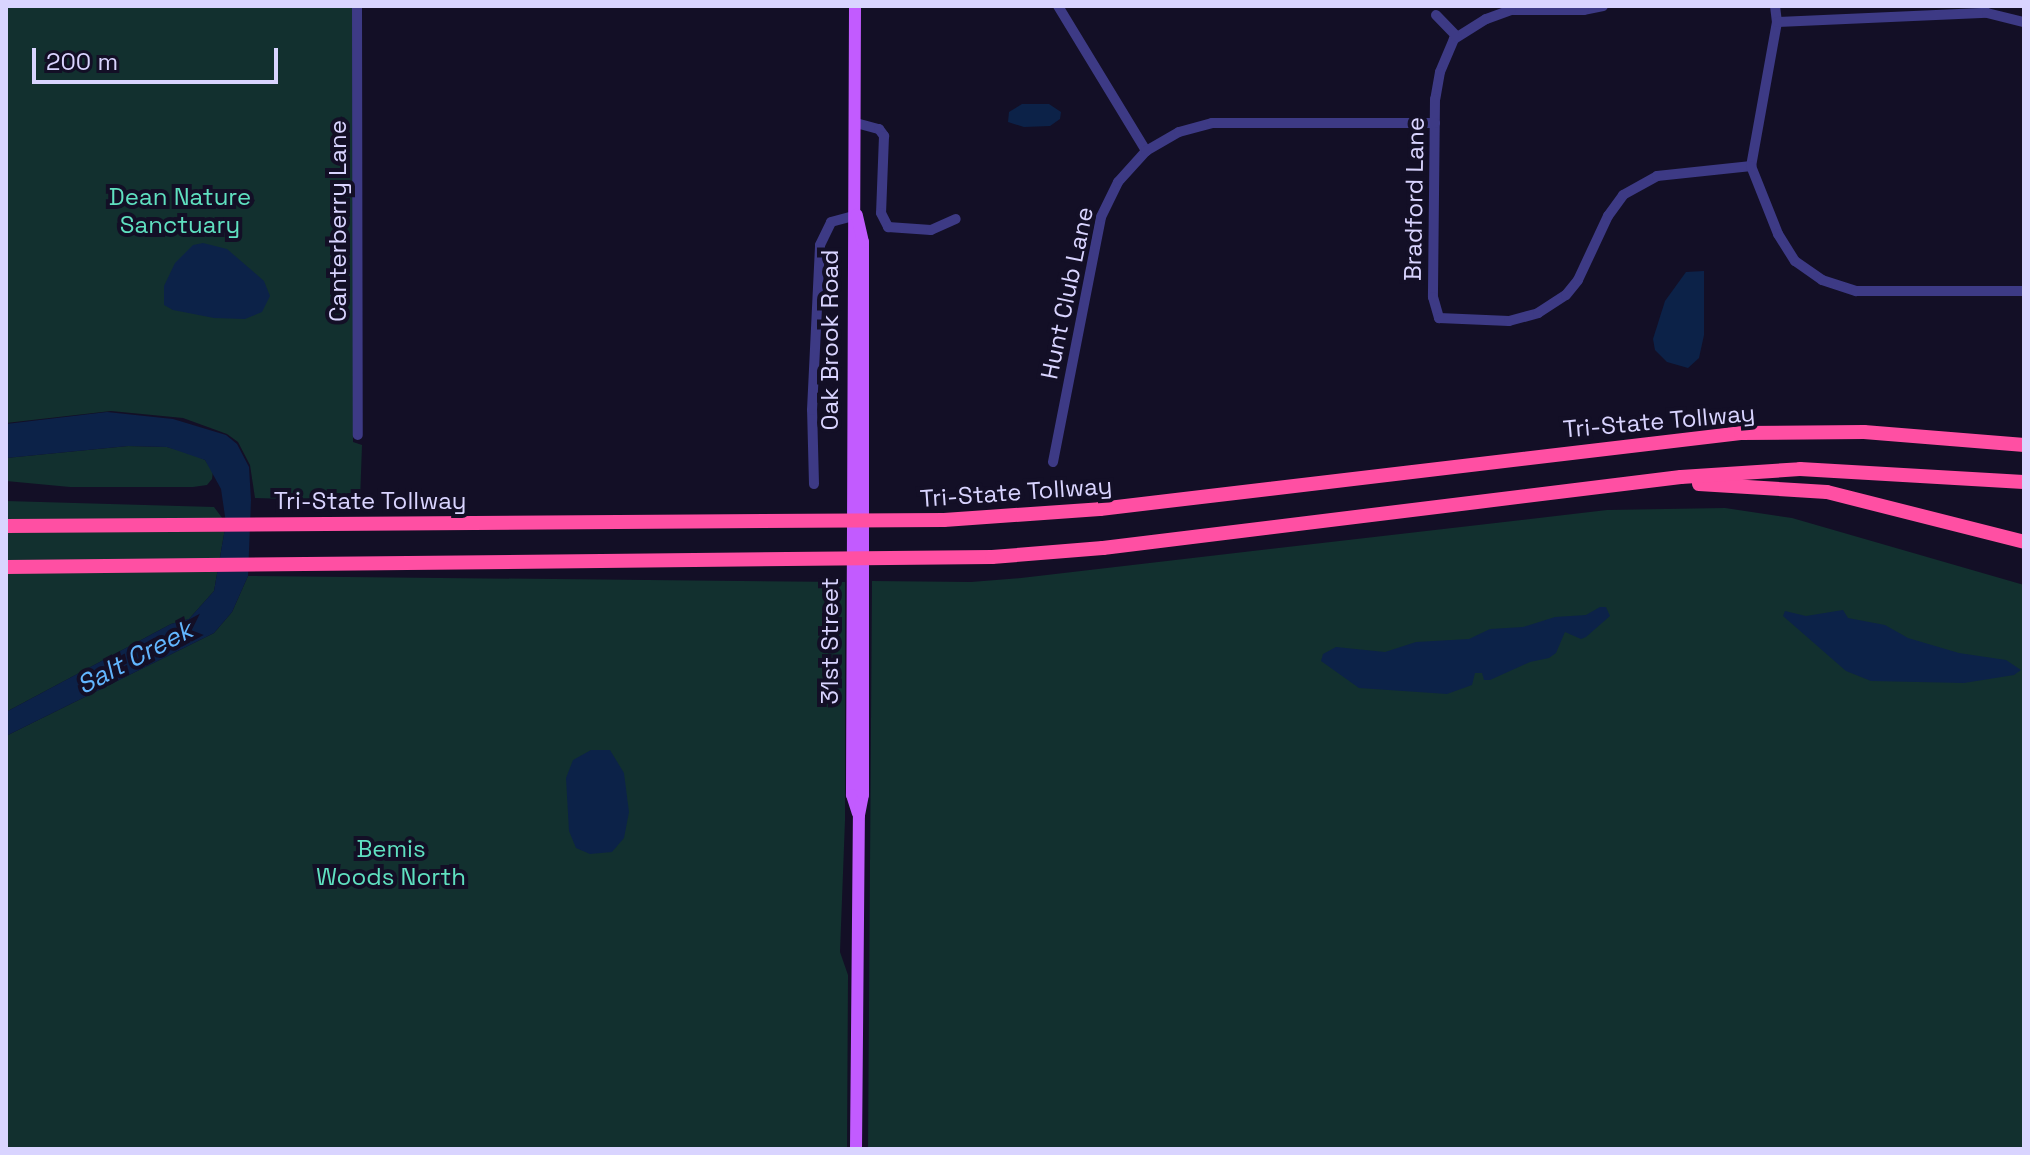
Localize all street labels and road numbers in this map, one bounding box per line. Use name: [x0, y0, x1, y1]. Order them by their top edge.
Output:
street label: Bradford Lane: [1398, 117, 1430, 281]
street label: Canterberry Lane: [324, 120, 352, 322]
street label: Hunt Club Lane: [1035, 204, 1099, 382]
street label: Oak Brook Road: [816, 249, 844, 431]
street label: Tri-State Tollway: [1561, 398, 1757, 444]
street label: Tri-State Tollway: [919, 471, 1113, 513]
street label: Tri-State Tollway: [273, 487, 467, 515]
street label: 31st Street: [816, 577, 844, 705]

